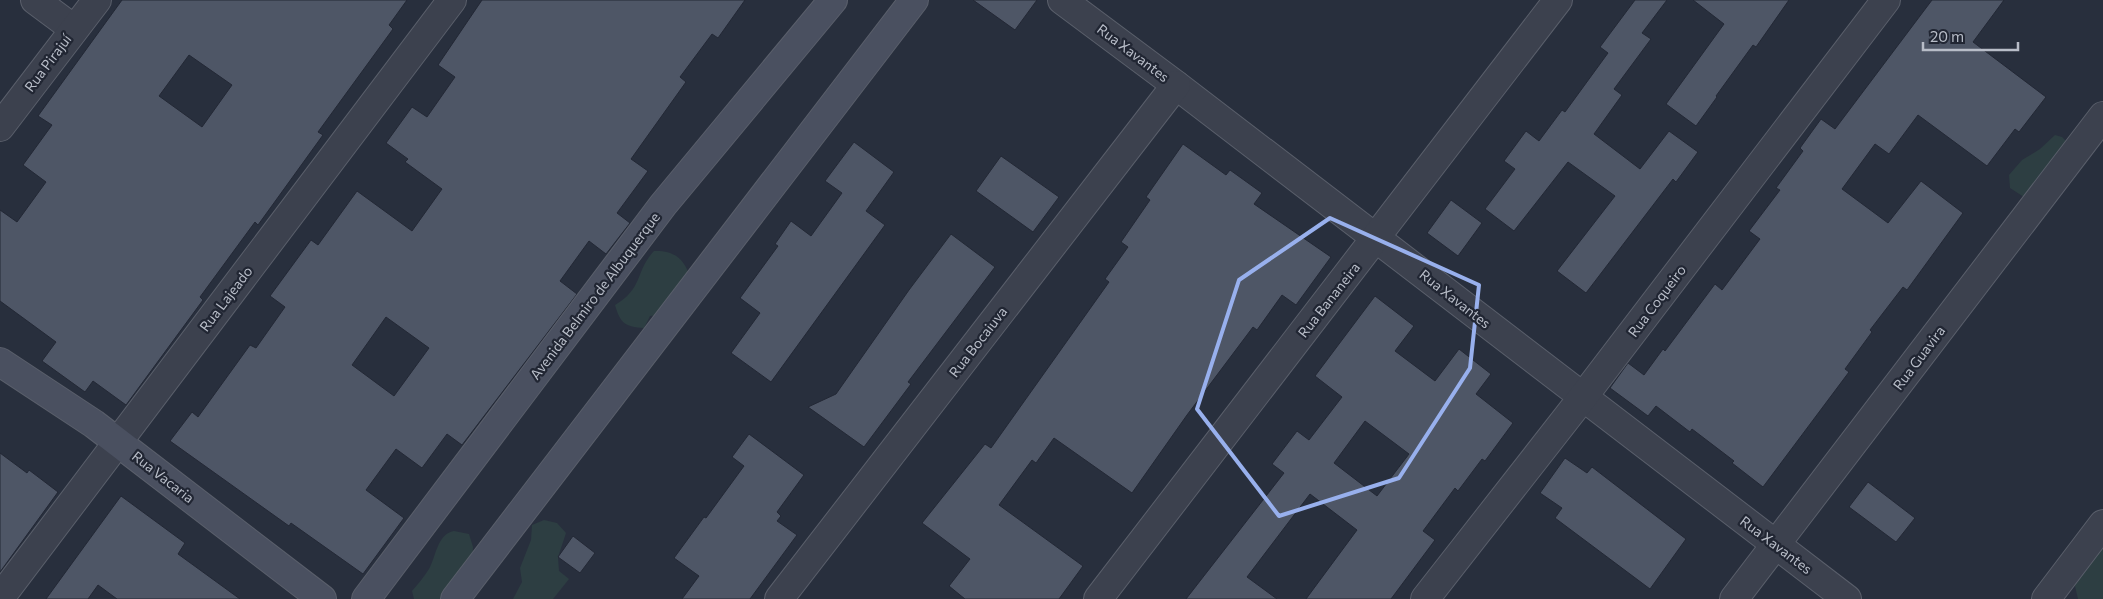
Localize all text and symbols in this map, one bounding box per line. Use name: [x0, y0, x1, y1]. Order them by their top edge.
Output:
street label: Rua Xavantes: [1094, 20, 1173, 85]
scale bar: [1923, 20, 2018, 52]
text: 20 m: [1930, 27, 1964, 45]
street label: Rua Pirajuí: [21, 30, 75, 95]
street label: Avenida Belmiro de Albuquerque: [526, 209, 663, 383]
street label: Rua Bananeira: [1294, 259, 1363, 341]
street label: Rua Coqueiro: [1624, 261, 1689, 340]
street label: Rua Lajeado: [196, 263, 256, 335]
street label: Rua Xavantes: [1416, 266, 1494, 332]
street label: Rua Bocaiuva: [945, 303, 1010, 380]
street label: Rua Guavira: [1889, 322, 1948, 393]
street label: Rua Vacaria: [129, 447, 198, 506]
street label: Rua Xavantes: [1737, 512, 1816, 577]

